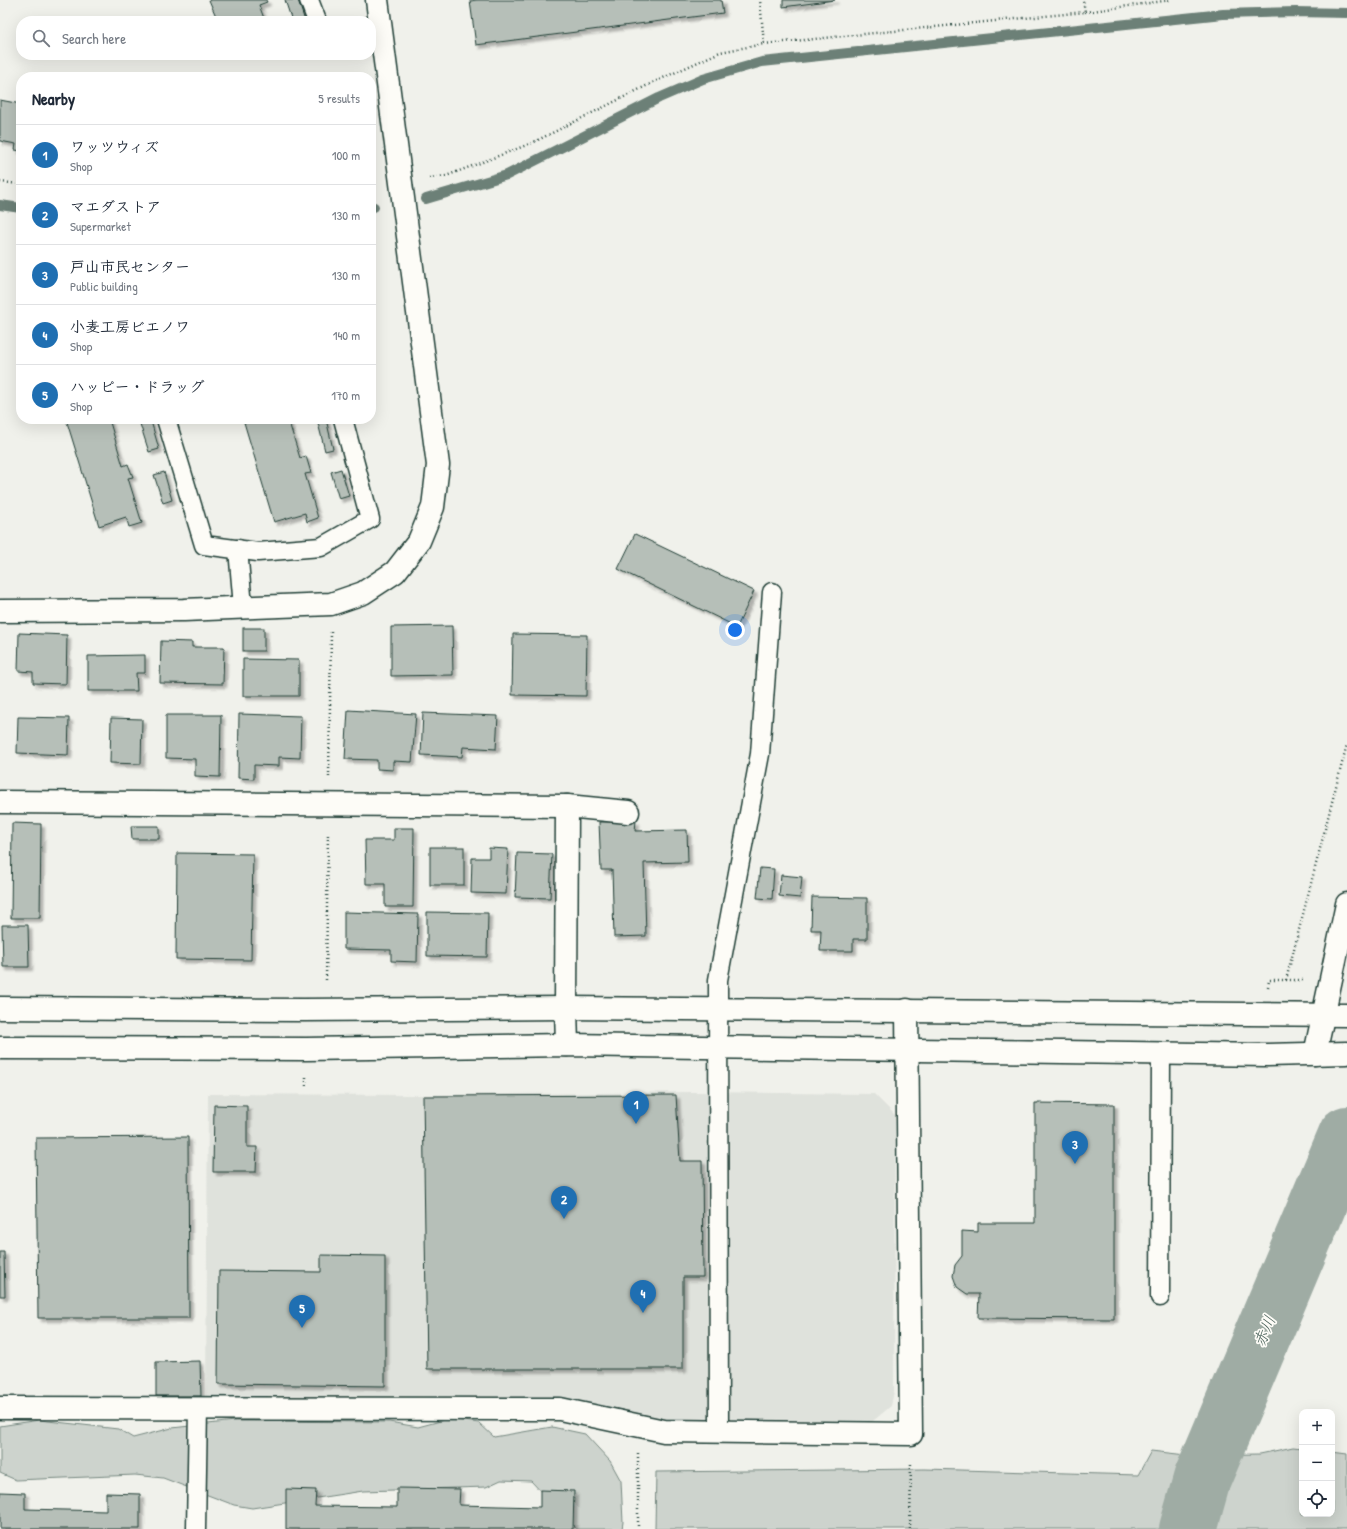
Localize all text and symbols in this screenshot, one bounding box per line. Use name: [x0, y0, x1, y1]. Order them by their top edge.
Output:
search box: [16, 16, 376, 60]
icon: search: [30, 27, 52, 49]
text: Search here: [62, 28, 126, 49]
text: Nearby: [32, 87, 75, 110]
text: 5 results: [318, 89, 360, 107]
text: ワッツウィズ: [70, 136, 159, 157]
text: 1: [43, 146, 47, 164]
text: 100 m: [332, 146, 360, 164]
text: Shop: [70, 157, 92, 175]
text: マエダストア: [70, 196, 161, 217]
text: 2: [42, 206, 48, 224]
text: 130 m: [332, 206, 360, 224]
text: Supermarket: [70, 217, 131, 235]
text: 戸山市民センター: [70, 256, 190, 277]
text: 3: [42, 266, 48, 284]
text: 130 m: [332, 266, 360, 284]
text: Public building: [70, 277, 138, 295]
text: 小麦工房ビエノワ: [70, 316, 190, 337]
text: 4: [43, 326, 47, 344]
text: 140 m: [333, 326, 360, 344]
text: Shop: [70, 337, 92, 355]
text: ハッピー・ドラッグ: [70, 376, 204, 397]
text: 5: [42, 386, 48, 404]
text: 170 m: [331, 386, 360, 404]
text: Shop: [70, 397, 92, 415]
your location: [725, 620, 745, 640]
pin: 1: [623, 1091, 649, 1124]
pin: 3: [1062, 1131, 1088, 1164]
pin: 2: [551, 1186, 577, 1219]
pin: 4: [630, 1280, 656, 1313]
pin: 5: [289, 1295, 315, 1328]
water label: 赤川: [1248, 1312, 1280, 1350]
map controls: [1299, 1409, 1335, 1517]
button: +: [1299, 1409, 1335, 1445]
button: −: [1299, 1445, 1335, 1481]
button: locate: [1299, 1481, 1335, 1517]

